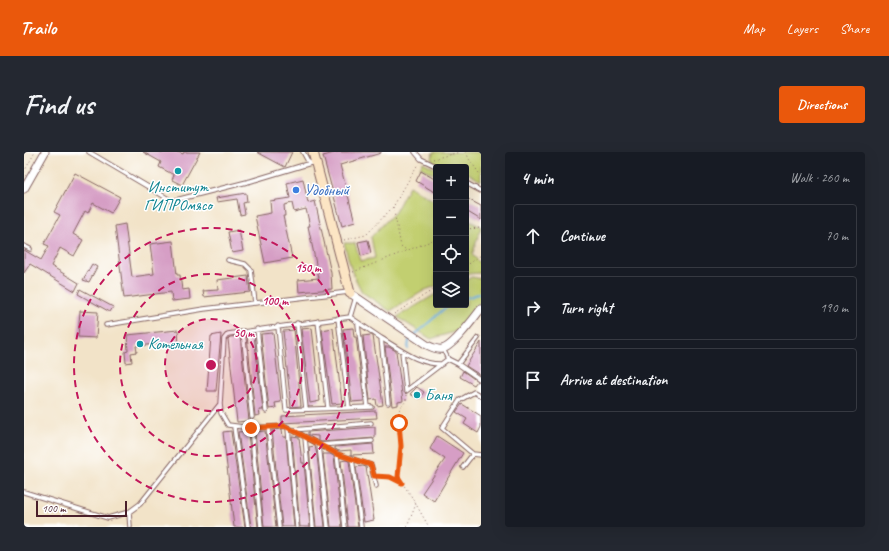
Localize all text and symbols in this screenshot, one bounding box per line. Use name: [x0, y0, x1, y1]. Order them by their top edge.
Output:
text: Trailo: [20, 16, 56, 40]
text: Map: [743, 20, 765, 37]
text: Layers: [787, 20, 818, 37]
text: Share: [840, 20, 869, 37]
button: Directions: [779, 86, 865, 123]
text: Find us: [24, 87, 94, 122]
map controls: [433, 164, 469, 308]
button: +: [433, 164, 469, 200]
marker: Институт ГИПРОмясо: [173, 166, 183, 176]
text: 4 min: [521, 168, 554, 189]
text: Walk · 260 m: [790, 170, 849, 186]
place label: Институт ГИПРОмясо: [144, 177, 214, 215]
place label: Удобный: [304, 180, 351, 200]
marker: Удобный: [291, 185, 301, 195]
button: −: [433, 200, 469, 236]
icon: ahead: [522, 225, 544, 247]
text: Continue: [560, 227, 605, 246]
text: 70 m: [826, 228, 848, 244]
button: locate: [433, 236, 469, 272]
text: 150 m: [295, 260, 322, 276]
button: layers: [433, 272, 469, 308]
text: 100 m: [262, 293, 289, 309]
icon: right: [522, 297, 544, 319]
text: Turn right: [560, 299, 613, 318]
text: 190 m: [820, 300, 848, 316]
text: 50 m: [234, 325, 255, 341]
place label: Котельная: [148, 334, 204, 354]
marker: Котельная: [135, 339, 145, 349]
centre of rings: [204, 358, 218, 372]
icon: arrive: [522, 369, 544, 391]
text: Arrive at destination: [560, 371, 667, 390]
place label: Баня: [425, 385, 453, 405]
marker: Баня: [412, 390, 422, 400]
route start: [390, 414, 408, 432]
route end: [242, 419, 260, 437]
scale bar: [36, 499, 127, 518]
text: 100 m: [42, 501, 66, 515]

